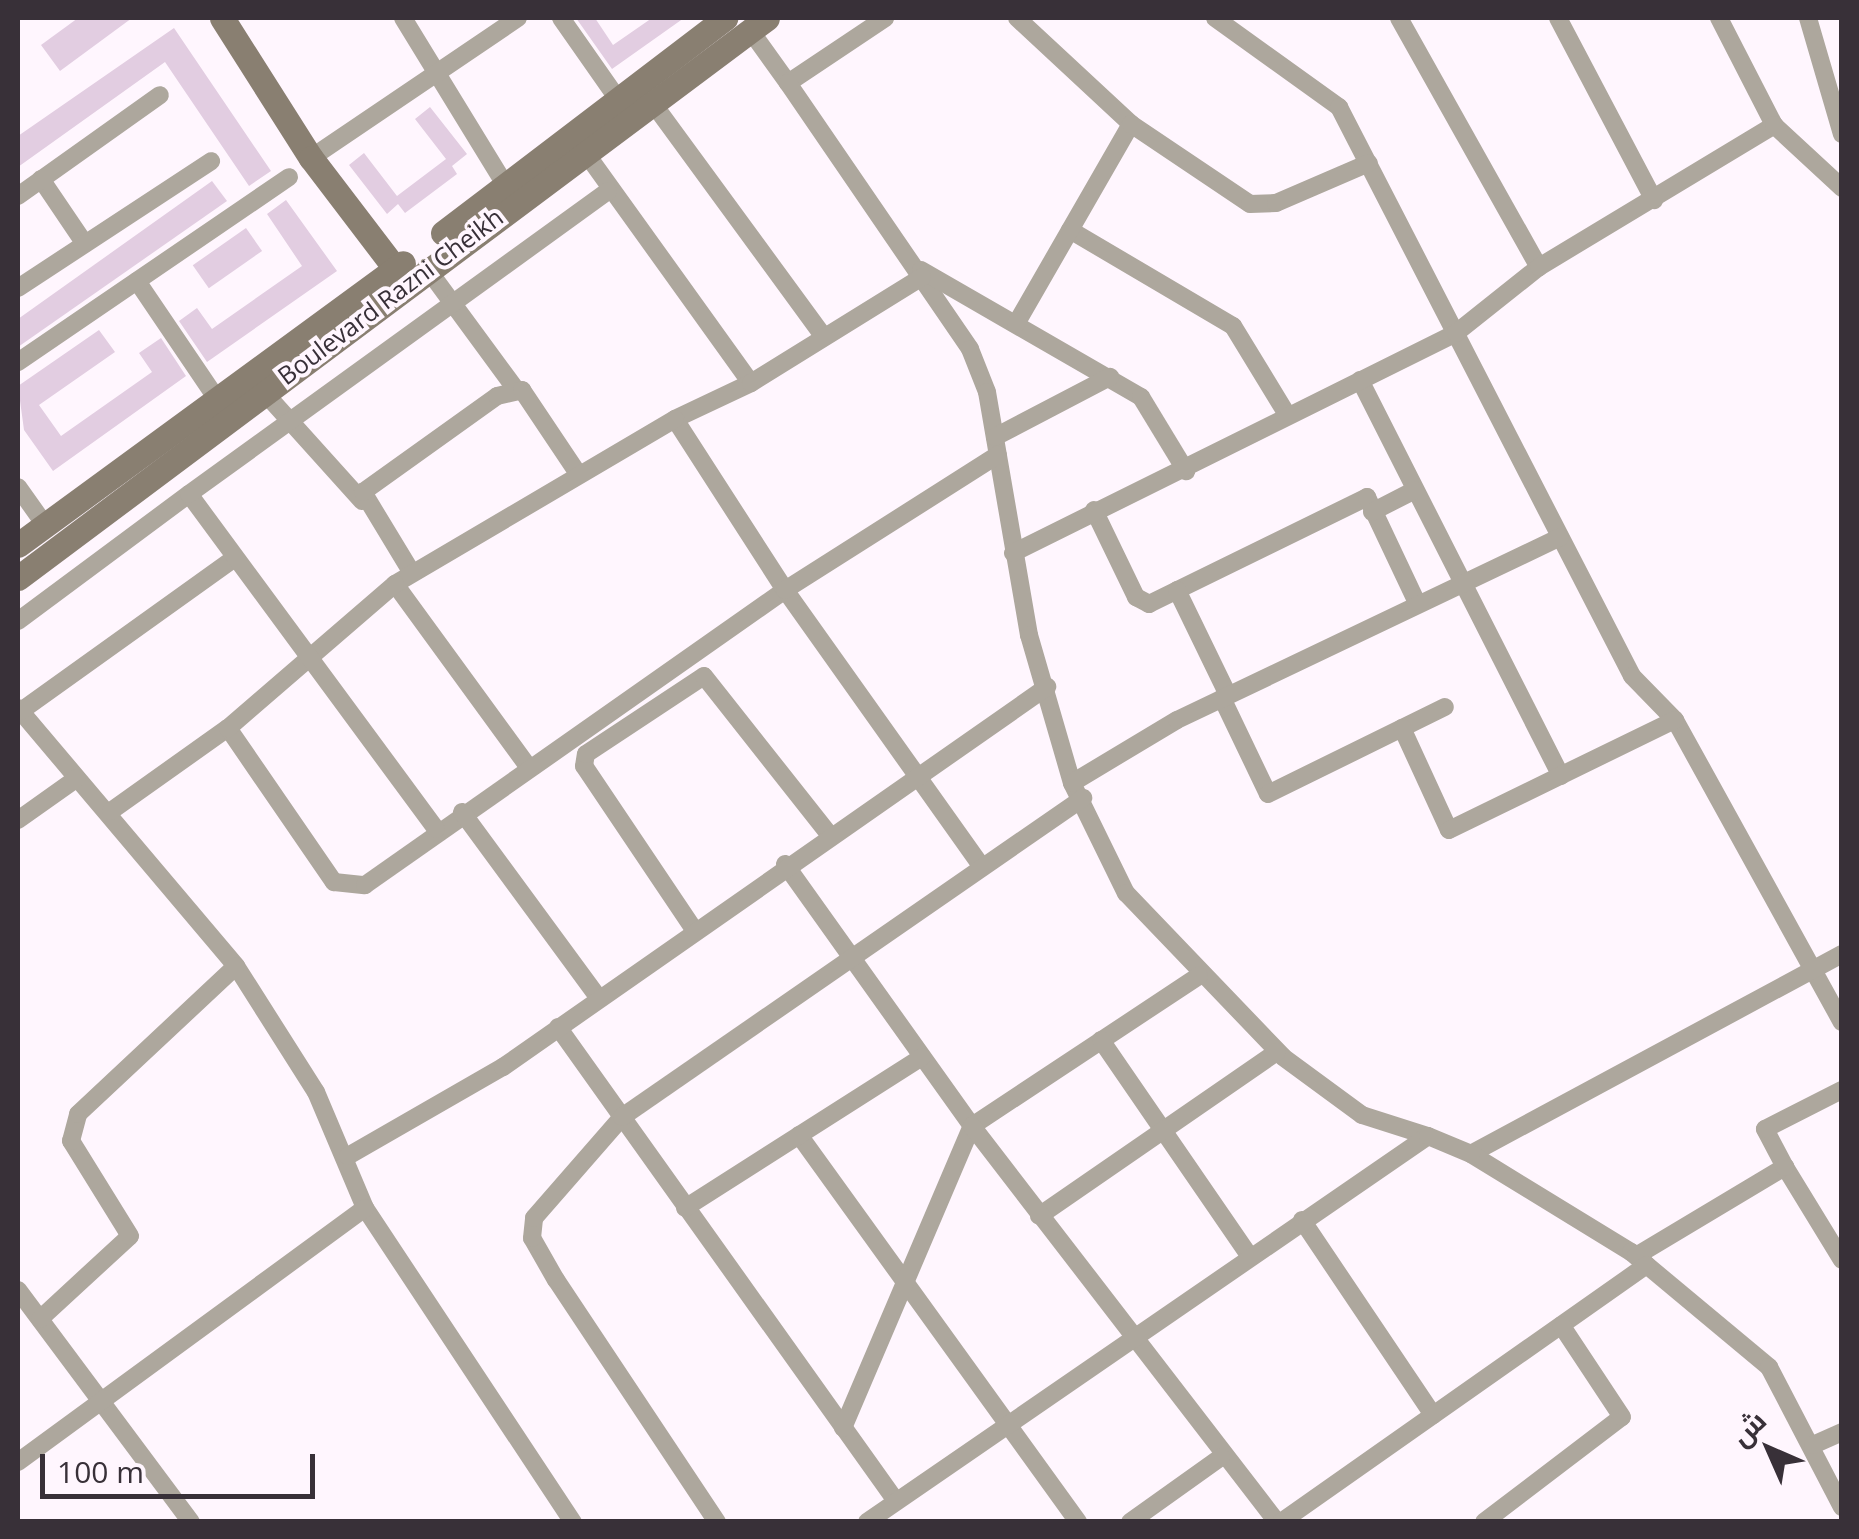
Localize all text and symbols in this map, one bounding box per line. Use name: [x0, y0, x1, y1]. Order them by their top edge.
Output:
street label: Boulevard Razni Cheikh: [271, 201, 509, 391]
north arrow: [1719, 1399, 1819, 1499]
text: ش: [1722, 1402, 1774, 1454]
scale bar: [45, 1434, 320, 1496]
text: 100 m: [57, 1451, 144, 1492]

